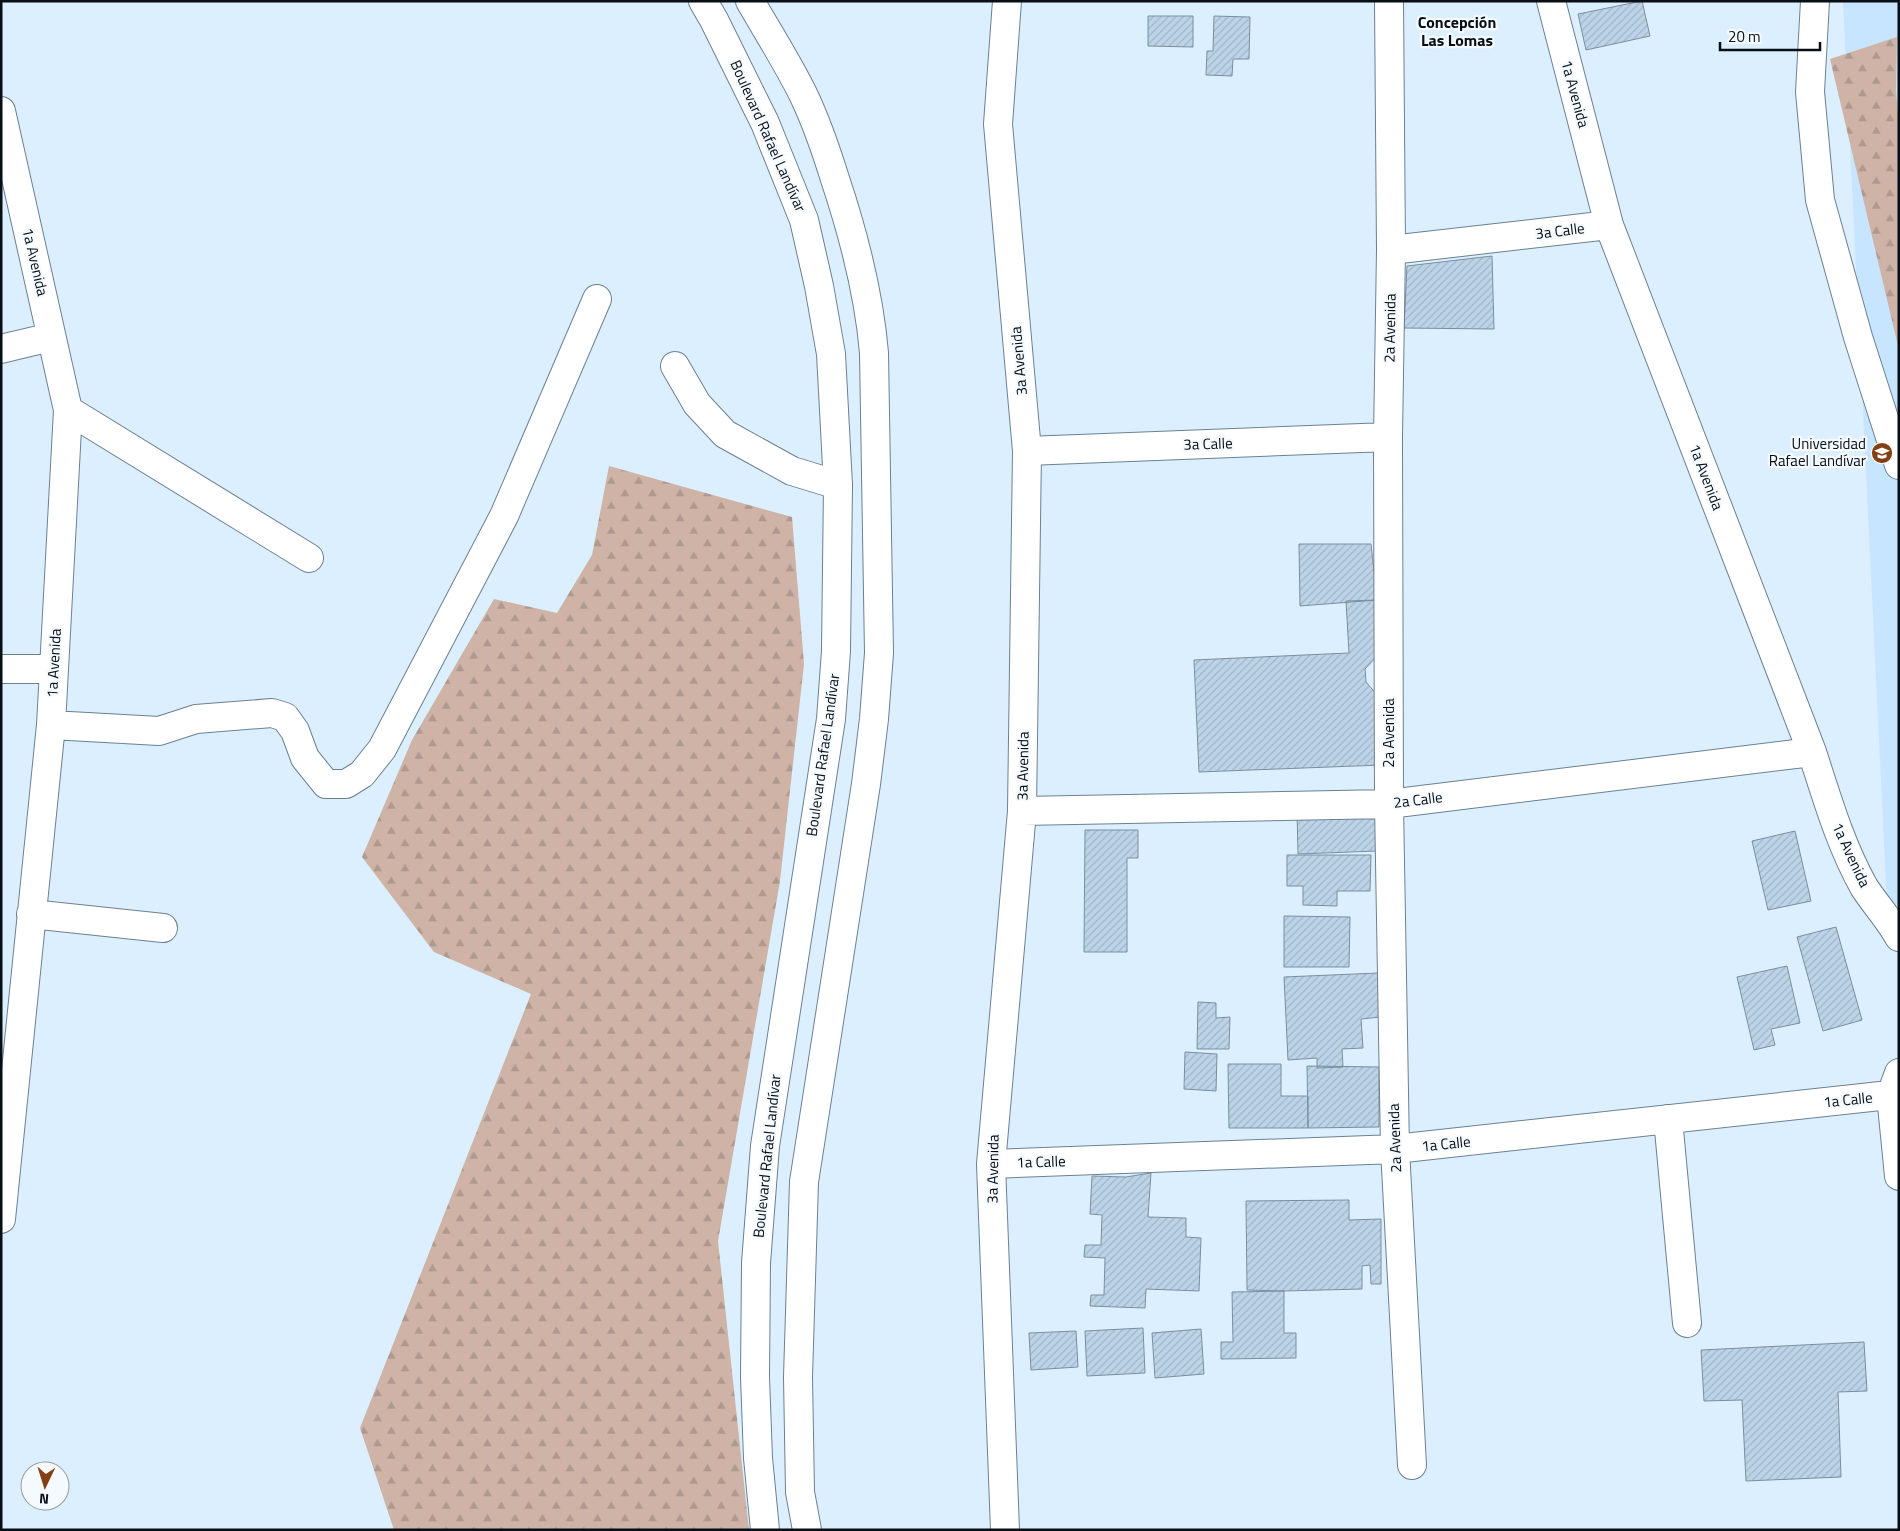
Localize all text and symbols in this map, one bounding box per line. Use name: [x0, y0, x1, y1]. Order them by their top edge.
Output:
district label: Concepción Las Lomas: [1418, 10, 1496, 52]
scale bar: [1720, 20, 1820, 52]
text: 20 m: [1728, 25, 1761, 48]
street label: Boulevard Rafael Landívar: [725, 56, 812, 215]
street label: 1a Avenida: [1555, 57, 1596, 131]
street label: 3a Calle: [1534, 216, 1586, 245]
street label: 1a Avenida: [16, 226, 55, 299]
street label: 2a Avenida: [1377, 293, 1402, 363]
street label: 3a Avenida: [1004, 325, 1033, 397]
street label: 3a Calle: [1183, 431, 1233, 456]
place label: Universidad Rafael Landívar: [1769, 432, 1866, 472]
street label: 1a Avenida: [1683, 440, 1730, 514]
school or university icon: Universidad Rafael Landívar: [1870, 441, 1894, 465]
street label: 1a Avenida: [40, 627, 67, 698]
street label: Boulevard Rafael Landívar: [800, 672, 845, 838]
street label: 2a Avenida: [1377, 698, 1400, 768]
street label: 3a Avenida: [1010, 731, 1035, 801]
street label: 2a Calle: [1392, 785, 1444, 814]
street label: 1a Avenida: [1826, 819, 1877, 891]
street label: Boulevard Rafael Landívar: [746, 1073, 787, 1239]
street label: 1a Calle: [1822, 1085, 1874, 1114]
street label: 2a Avenida: [1382, 1102, 1407, 1173]
street label: 1a Calle: [1420, 1129, 1472, 1158]
street label: 3a Avenida: [980, 1134, 1005, 1204]
street label: 1a Calle: [1016, 1149, 1066, 1174]
north arrow: [20, 1461, 70, 1511]
text: N: [38, 1489, 50, 1510]

